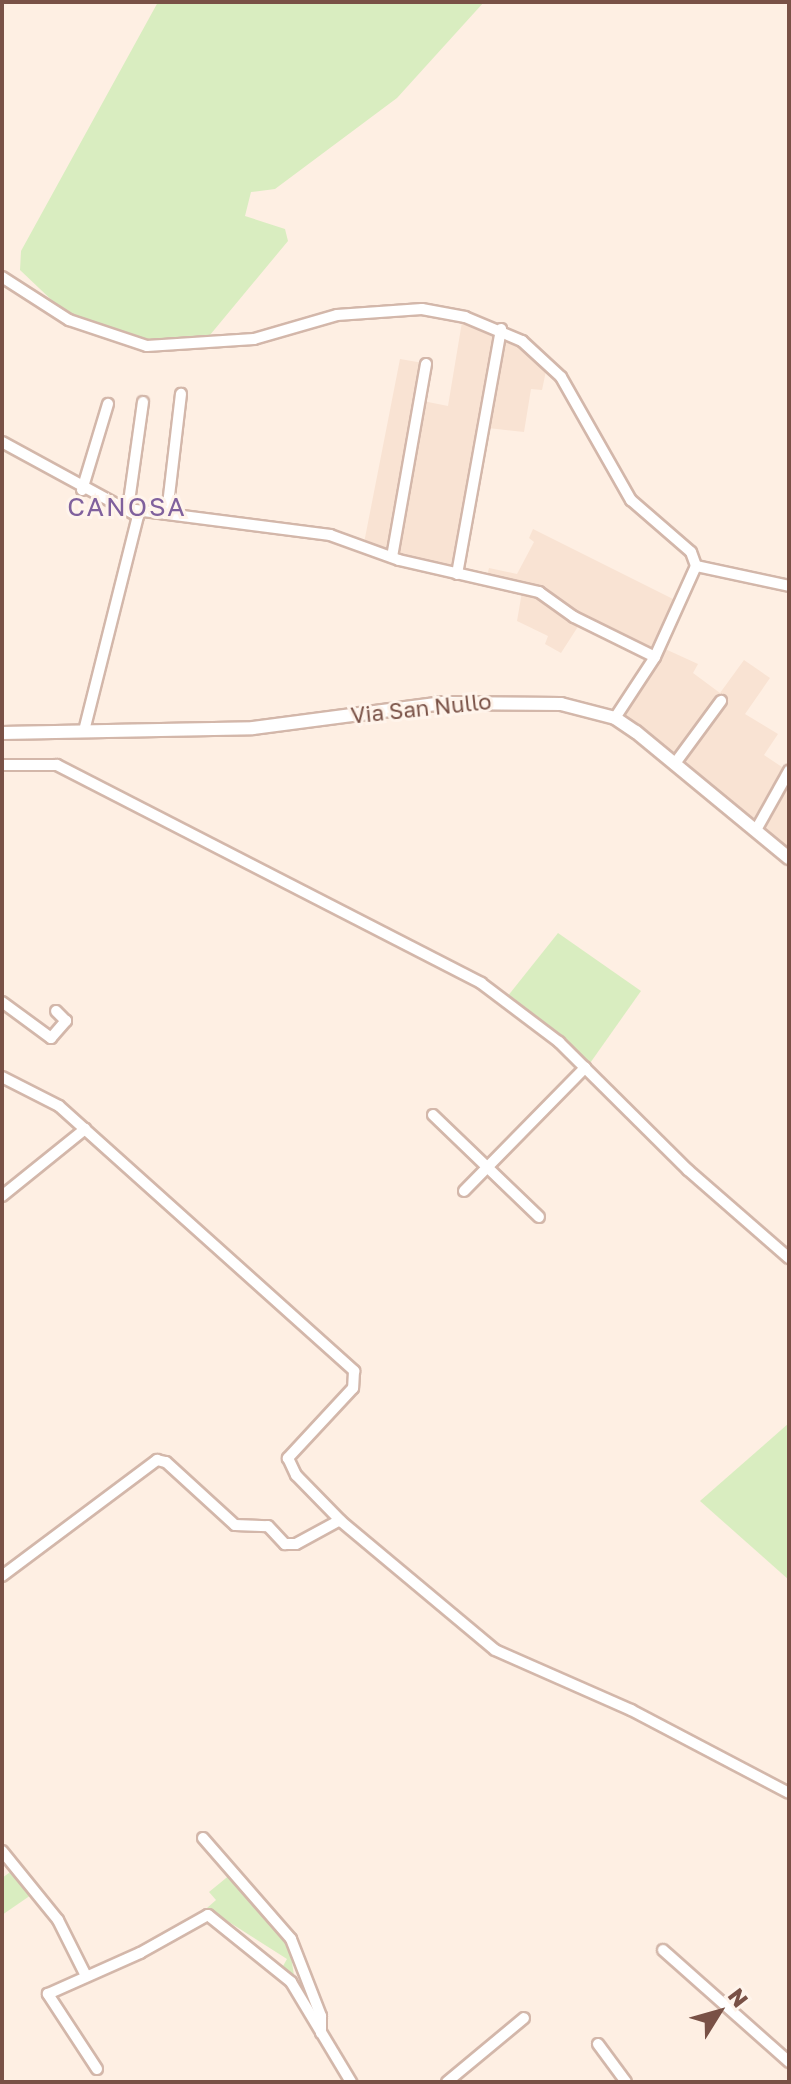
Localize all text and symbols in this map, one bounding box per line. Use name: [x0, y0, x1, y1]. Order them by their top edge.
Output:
district label: CANOSA: [67, 491, 187, 523]
street label: Via San Nullo: [349, 687, 493, 729]
north arrow: [679, 1972, 759, 2052]
text: N: [723, 1982, 754, 2012]

